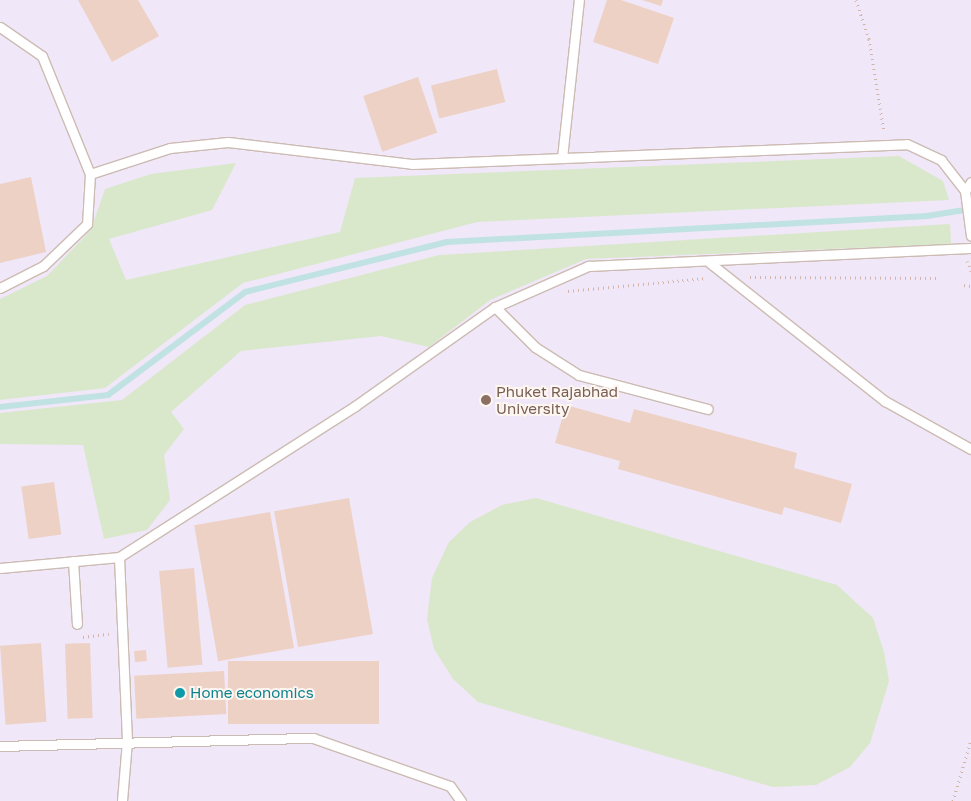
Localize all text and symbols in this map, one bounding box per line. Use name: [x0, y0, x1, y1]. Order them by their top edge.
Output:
place label: Phuket Rajabhad University: [496, 382, 618, 417]
marker: Phuket Rajabhad University: [480, 394, 492, 406]
place label: Home economics: [190, 684, 314, 702]
marker: Home economics: [174, 687, 186, 699]

